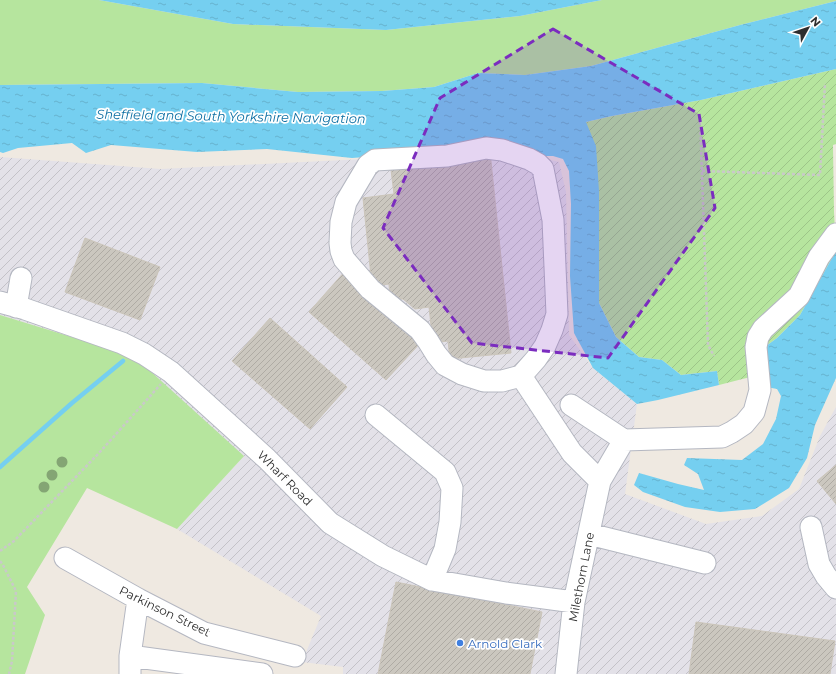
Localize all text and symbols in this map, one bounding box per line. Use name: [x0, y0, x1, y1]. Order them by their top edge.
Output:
north arrow: [788, 8, 828, 48]
text: N: [807, 14, 824, 29]
water label: Sheffield and South Yorkshire Navigation: [96, 106, 366, 126]
street label: Wharf Road: [254, 447, 316, 509]
street label: Milethorn Lane: [565, 531, 597, 623]
street label: Parkinson Street: [117, 582, 213, 640]
place label: Arnold Clark: [468, 636, 543, 651]
marker: Arnold Clark: [455, 638, 465, 648]

